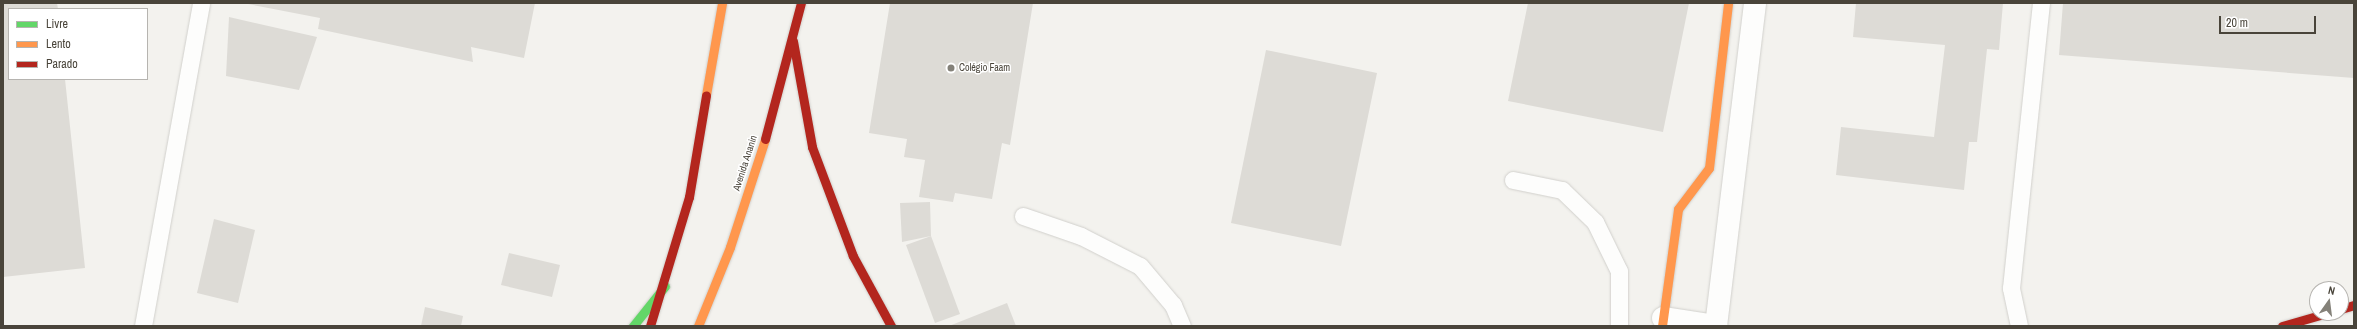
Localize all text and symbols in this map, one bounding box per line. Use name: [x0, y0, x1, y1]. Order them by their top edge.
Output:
legend: [8, 8, 148, 80]
scale bar: [2221, 8, 2318, 34]
text: 20 m: [2226, 15, 2248, 31]
text: Livre: [46, 16, 68, 32]
text: Lento: [46, 36, 71, 52]
text: Parado: [46, 56, 78, 72]
place label: Colégio Faam: [959, 62, 1010, 74]
marker: Colégio Faam: [946, 63, 956, 73]
street label: Avenida Ananin: [730, 133, 760, 193]
north arrow: [2309, 281, 2349, 321]
text: N: [2327, 283, 2337, 298]

